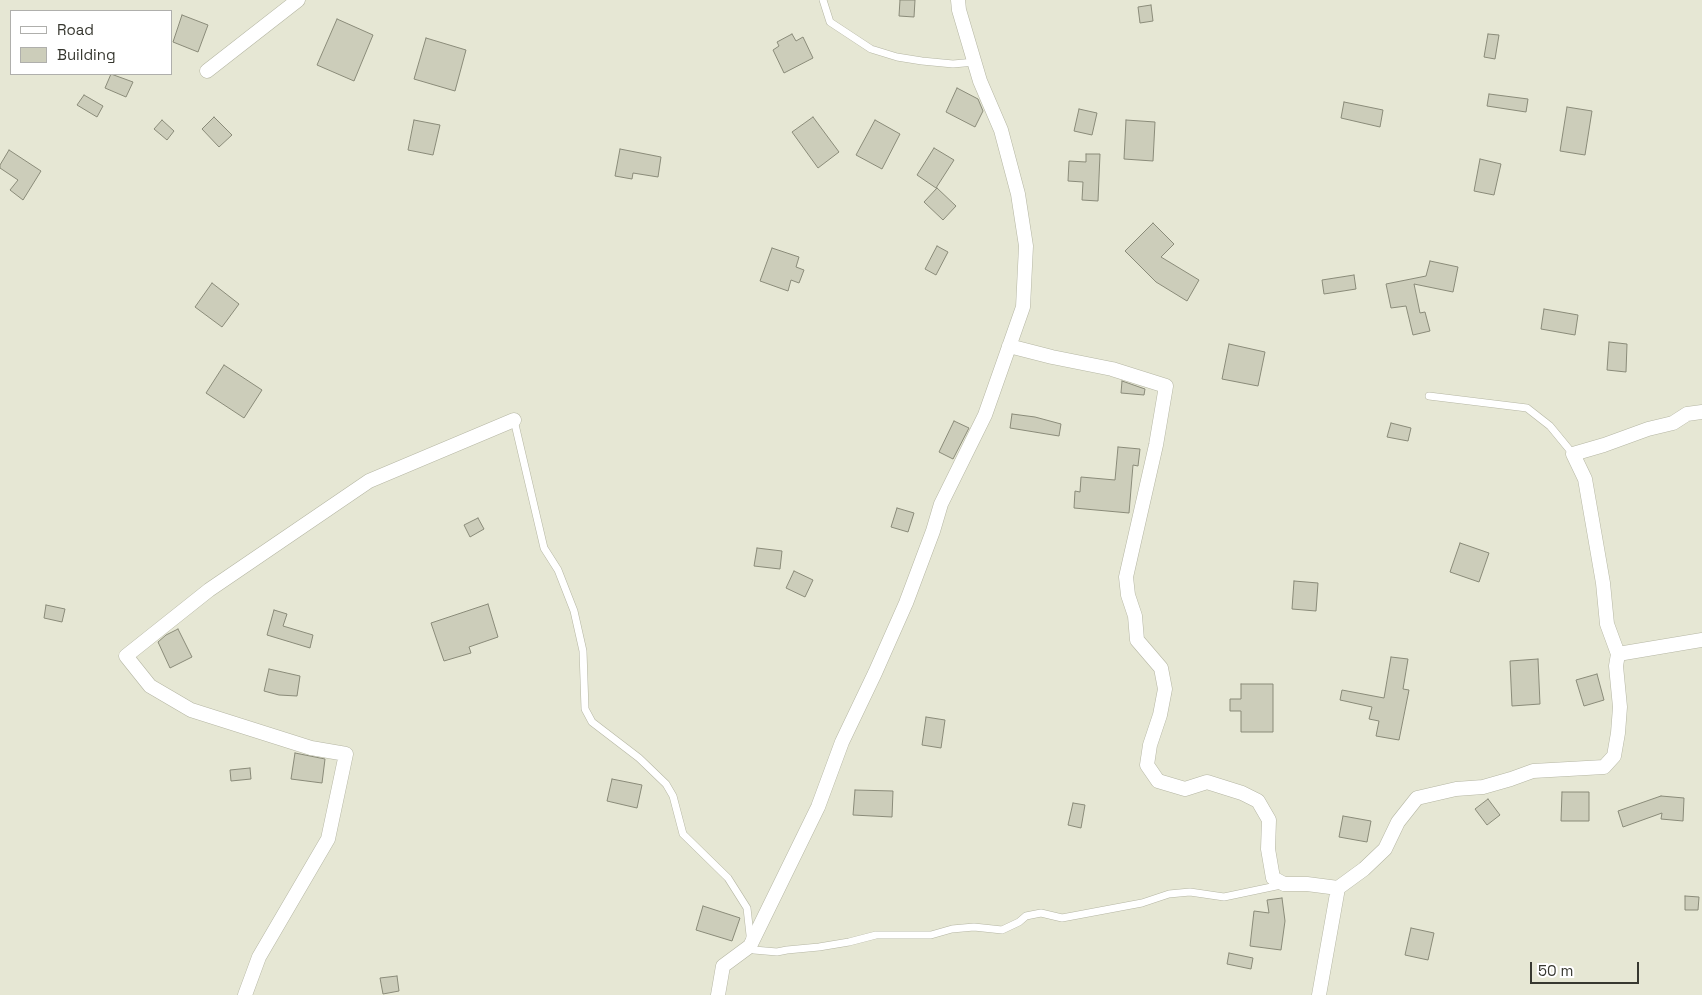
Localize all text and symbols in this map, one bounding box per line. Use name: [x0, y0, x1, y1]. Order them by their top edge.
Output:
legend: [10, 10, 172, 75]
text: Road: [57, 20, 94, 39]
text: Building: [57, 45, 116, 64]
scale bar: [1532, 952, 1641, 984]
text: 50 m: [1538, 961, 1573, 980]

